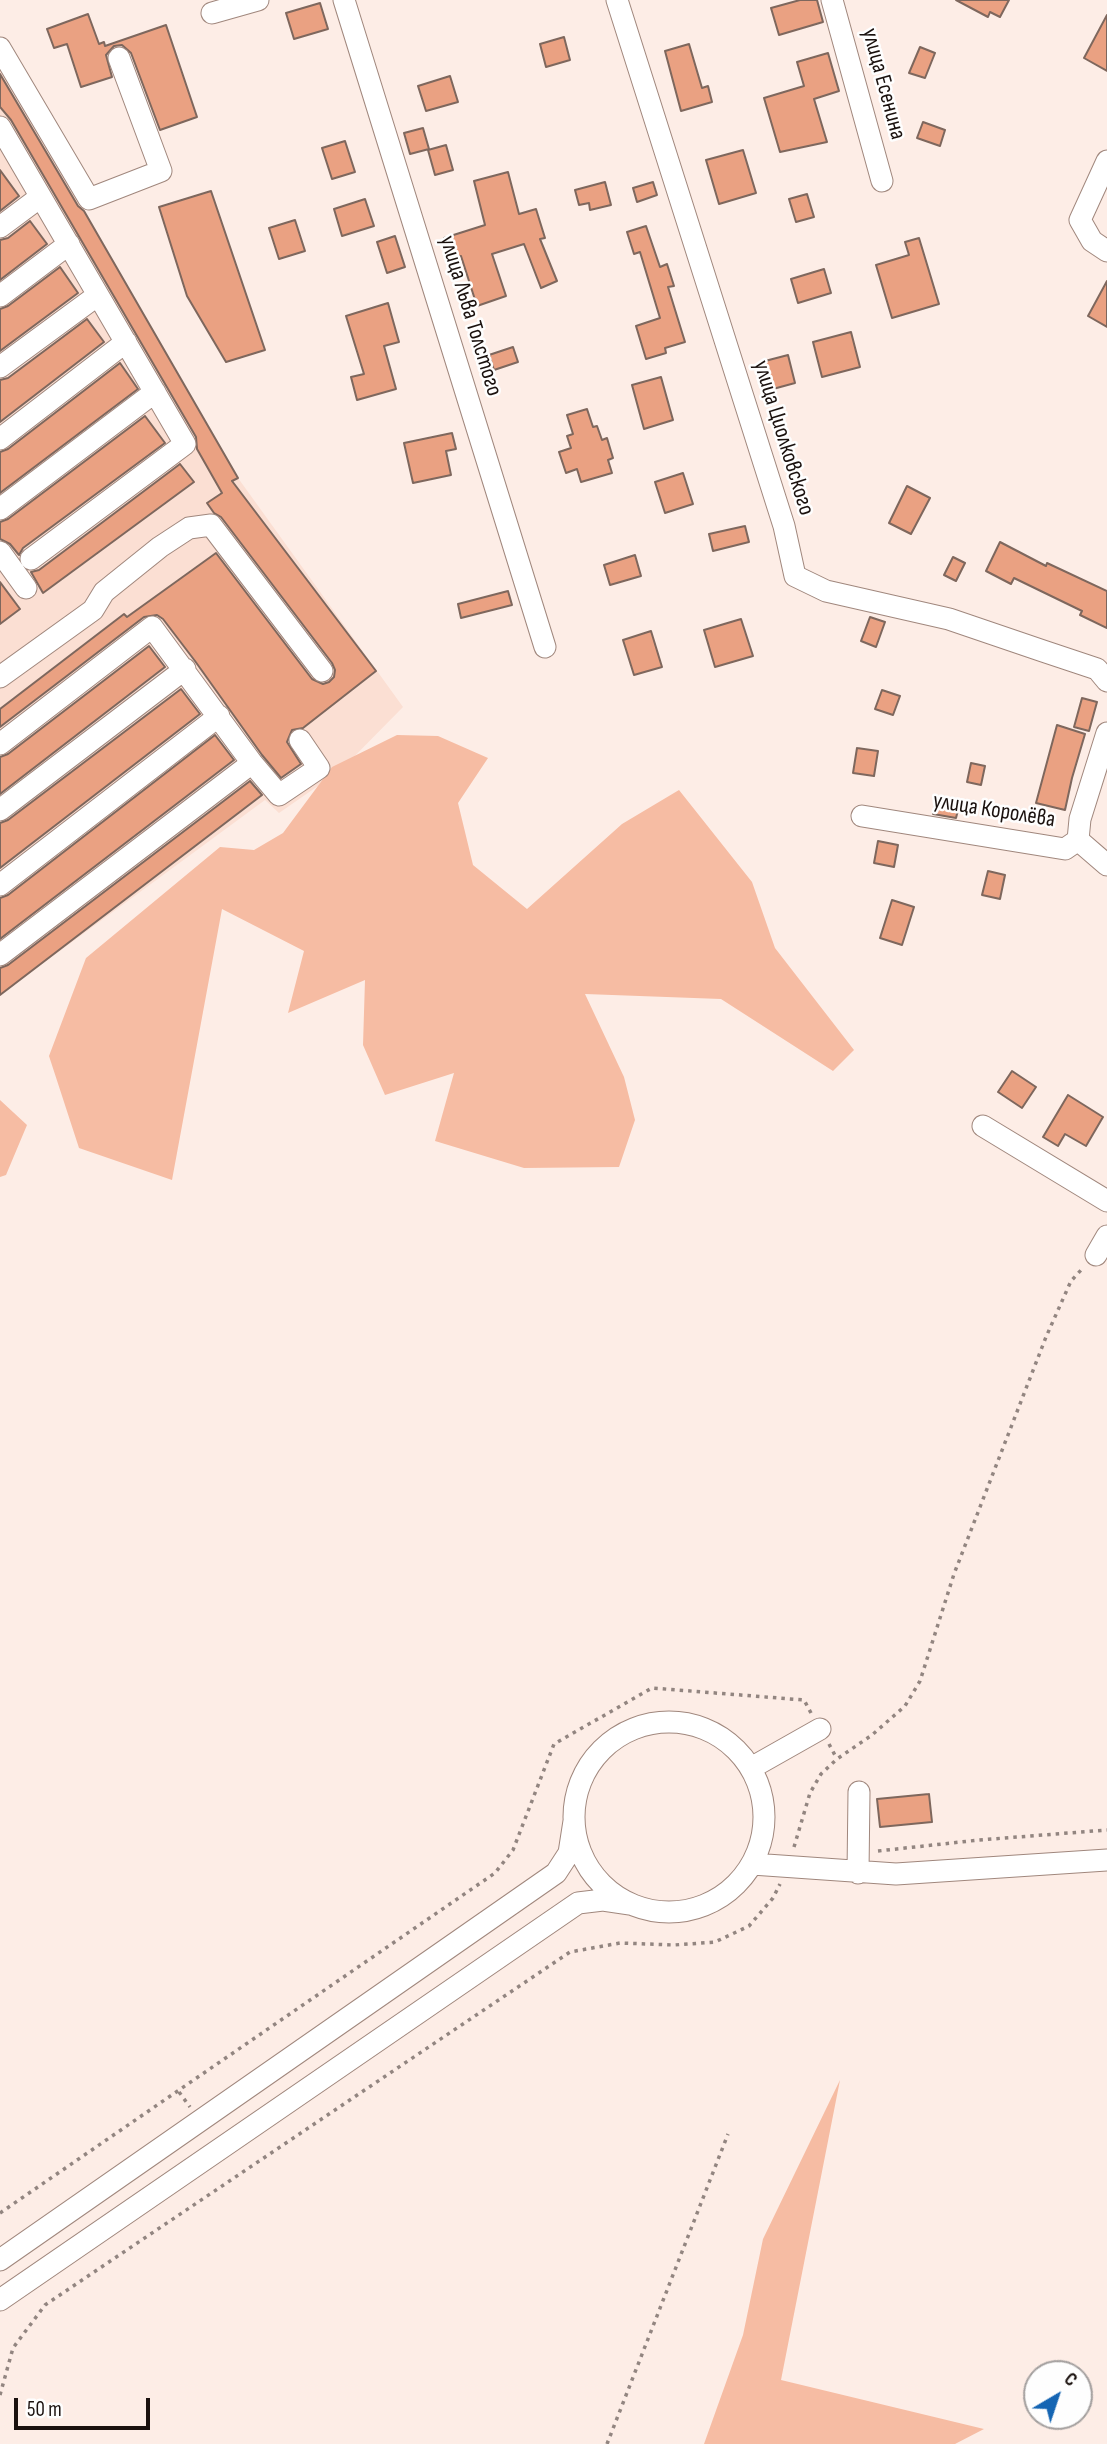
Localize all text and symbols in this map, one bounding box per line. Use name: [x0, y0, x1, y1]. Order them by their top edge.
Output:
street label: улица Есенина: [855, 25, 911, 143]
street label: улица Льва Толстого: [432, 232, 508, 400]
street label: улица Циолковского: [746, 357, 820, 519]
street label: улица Королёва: [931, 788, 1057, 834]
north arrow: [1023, 2360, 1093, 2430]
text: С: [1059, 2368, 1081, 2392]
scale bar: [18, 2384, 154, 2428]
text: 50 m: [27, 2397, 62, 2422]

